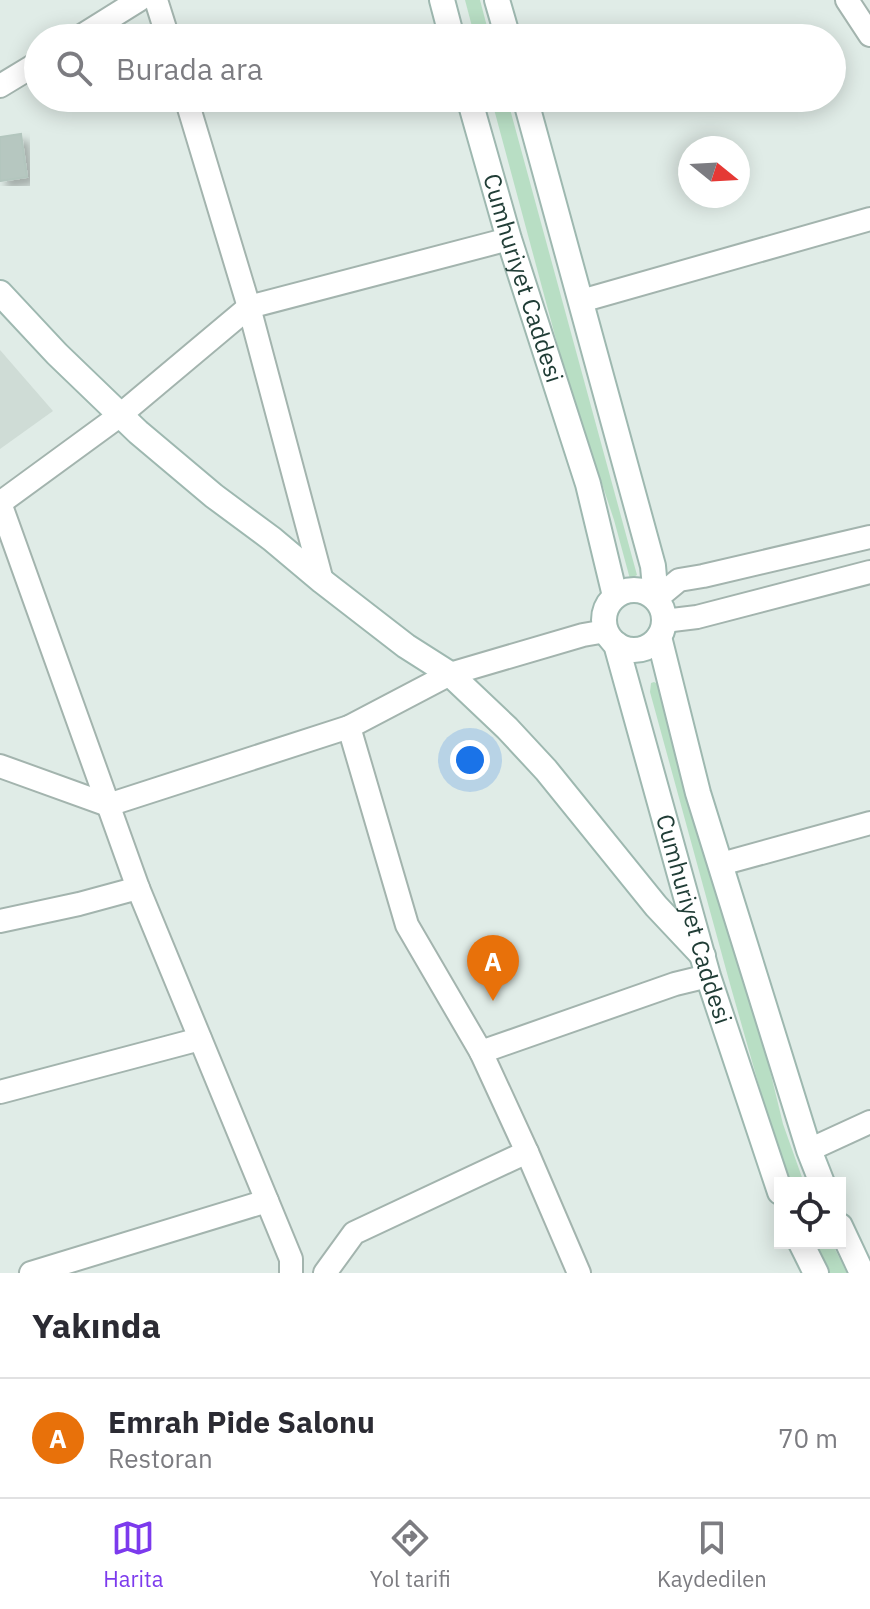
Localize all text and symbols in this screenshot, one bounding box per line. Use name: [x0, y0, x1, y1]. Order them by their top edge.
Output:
search box: [24, 24, 846, 112]
icon: search: [52, 46, 96, 90]
text: Burada ara: [116, 49, 263, 88]
north arrow: [678, 136, 750, 208]
street label: Cumhuriyet Caddesi: [476, 170, 571, 386]
your location: [450, 740, 490, 780]
street label: Cumhuriyet Caddesi: [649, 810, 740, 1028]
pin: A: [467, 935, 519, 1001]
map controls: [774, 1177, 846, 1249]
button: locate: [774, 1177, 846, 1249]
text: Yakında: [32, 1303, 161, 1347]
text: Emrah Pide Salonu: [108, 1402, 375, 1441]
text: A: [49, 1421, 67, 1455]
text: 70 m: [778, 1421, 838, 1455]
text: Restoran: [108, 1441, 213, 1475]
tab: Harita: [103, 1516, 164, 1593]
tab: Yol tarifi: [370, 1516, 451, 1593]
tab: Kaydedilen: [657, 1516, 767, 1593]

